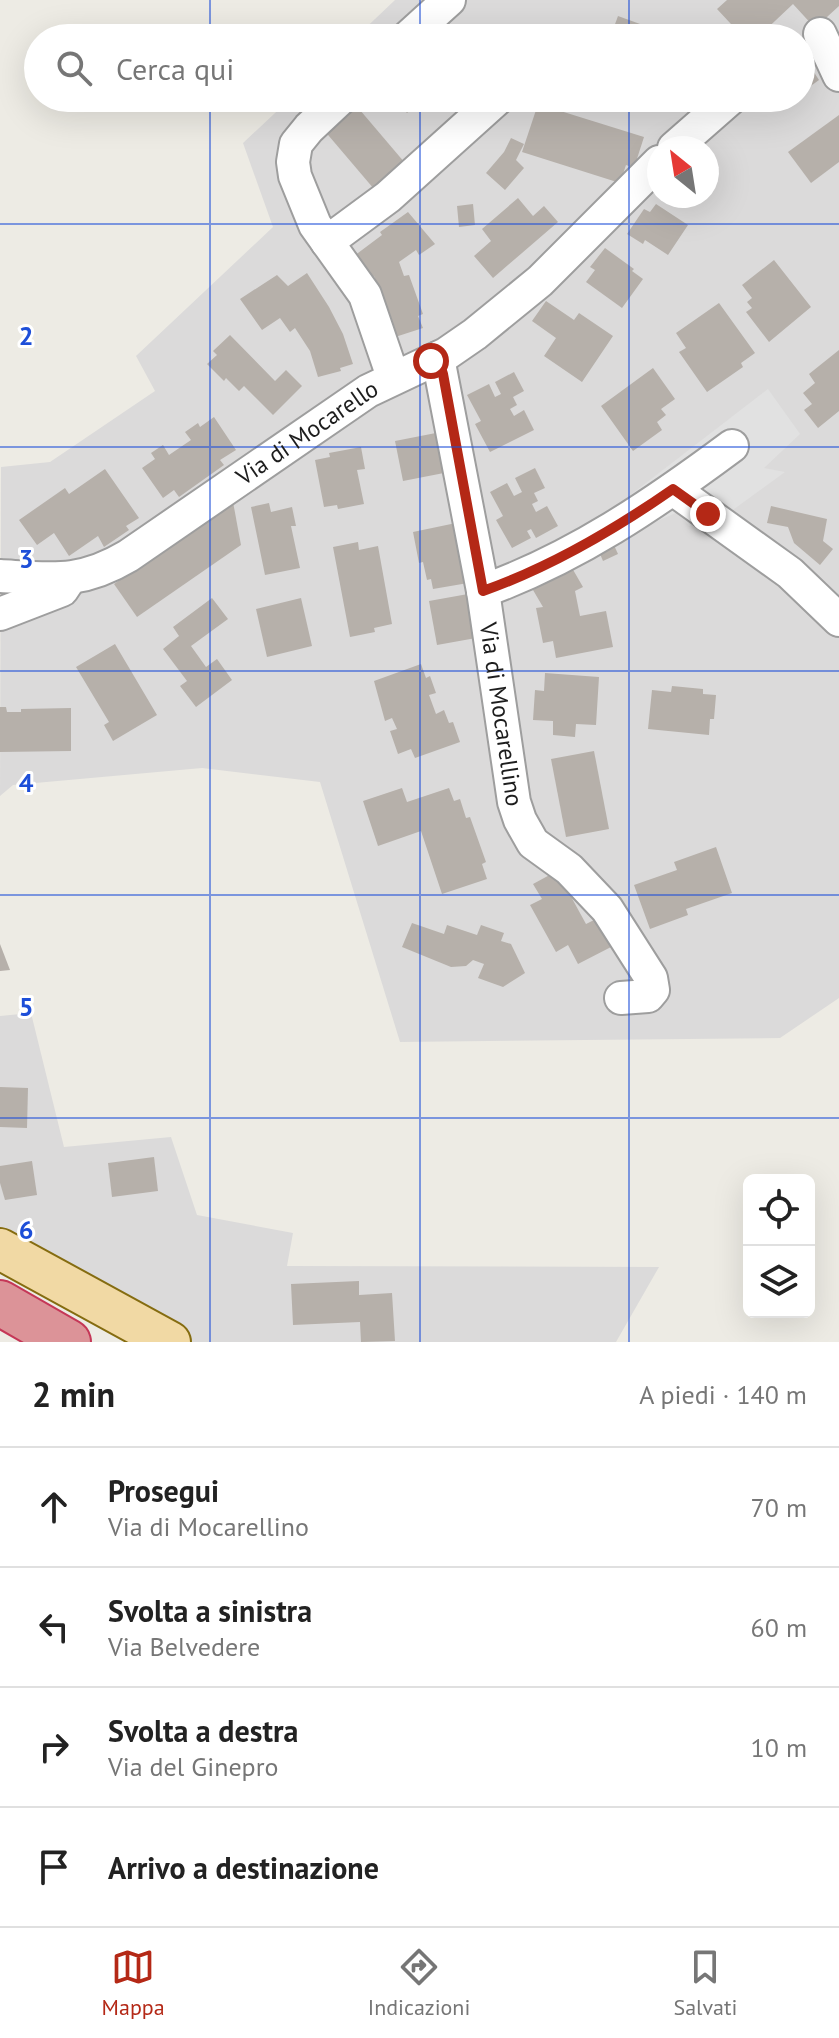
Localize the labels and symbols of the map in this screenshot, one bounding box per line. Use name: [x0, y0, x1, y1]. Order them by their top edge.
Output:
north arrow: [647, 136, 719, 208]
text: 2: [19, 319, 33, 352]
route start: [413, 343, 449, 379]
street label: Via di Mocarello: [229, 372, 383, 493]
route end: [690, 496, 726, 532]
text: 3: [19, 542, 33, 575]
street label: Via di Mocarellino: [473, 619, 530, 808]
text: 4: [19, 766, 34, 799]
text: 5: [19, 990, 33, 1023]
text: 6: [19, 1213, 33, 1246]

